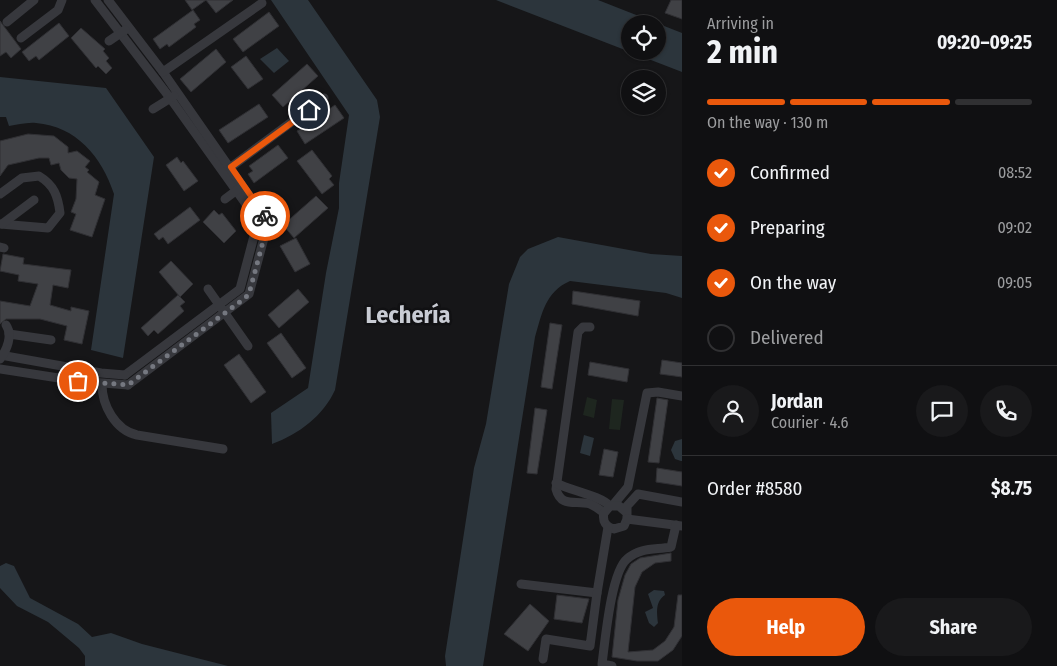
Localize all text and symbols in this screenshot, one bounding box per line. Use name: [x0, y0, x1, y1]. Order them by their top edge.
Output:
text: Arriving in: [707, 14, 774, 33]
map controls: [621, 15, 666, 115]
button: locate: [621, 15, 666, 60]
text: 09:20–09:25: [937, 31, 1032, 54]
text: 2 min: [707, 33, 778, 71]
button: layers: [621, 70, 666, 115]
pin: [288, 89, 330, 131]
icon: home: [295, 96, 323, 124]
text: On the way · 130 m: [707, 113, 828, 132]
icon: check: [707, 159, 735, 187]
text: Confirmed: [750, 161, 830, 184]
text: 08:52: [998, 163, 1032, 182]
courier: [240, 191, 290, 241]
icon: bike: [251, 202, 279, 230]
icon: check: [707, 214, 735, 242]
text: Preparing: [750, 216, 825, 239]
text: 09:02: [997, 218, 1032, 237]
icon: check: [707, 269, 735, 297]
text: On the way: [750, 271, 836, 294]
text: 09:05: [997, 273, 1032, 292]
district label: Lechería: [366, 301, 451, 329]
text: Delivered: [750, 326, 824, 349]
pin: [57, 360, 99, 402]
icon: bag: [64, 367, 92, 395]
button: person: [707, 385, 759, 437]
button: chat: [916, 385, 968, 437]
button: phone: [980, 385, 1032, 437]
text: Jordan: [771, 390, 823, 413]
text: Courier · 4.6: [771, 413, 849, 432]
text: Order #8580: [707, 477, 802, 500]
text: $8.75: [991, 477, 1032, 500]
button: Help: [707, 598, 865, 656]
button: Share: [875, 598, 1032, 656]

